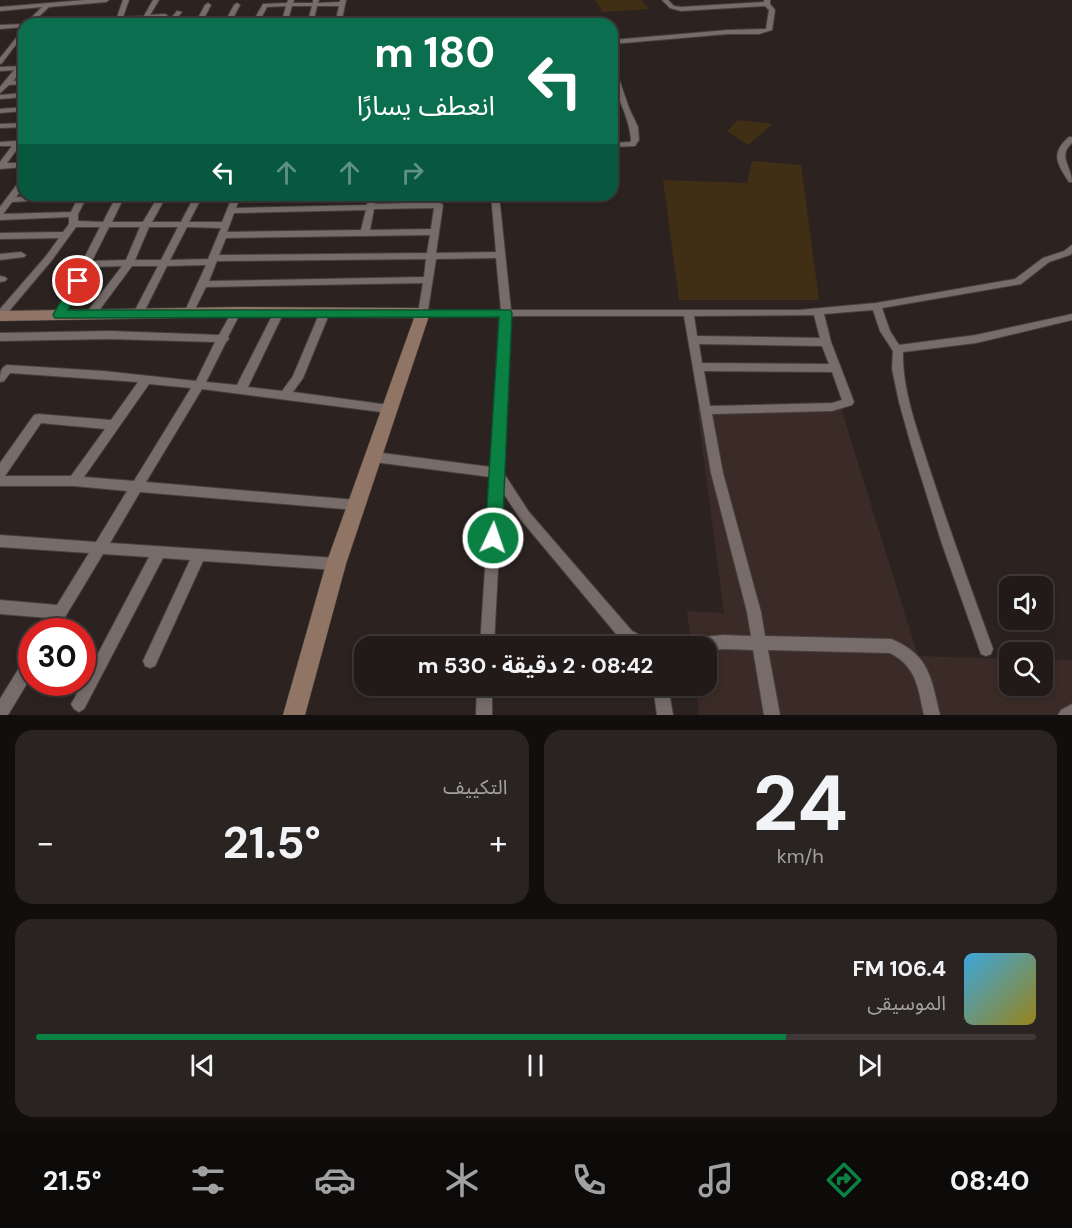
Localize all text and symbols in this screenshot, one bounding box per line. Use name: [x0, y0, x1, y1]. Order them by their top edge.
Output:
text: 180 m: [374, 25, 495, 80]
icon: left: [516, 42, 594, 120]
text: انعطف يسارًا: [357, 88, 495, 123]
icon: left: [207, 156, 240, 189]
icon: ahead: [270, 156, 303, 189]
icon: ahead: [333, 156, 366, 189]
icon: right: [396, 156, 429, 189]
pin: [52, 255, 103, 306]
icon: arrive: [61, 264, 94, 297]
position arrow: [461, 506, 525, 570]
map controls: [999, 576, 1053, 696]
button: sound: [999, 576, 1053, 630]
speed limit sign: 30: [18, 618, 96, 696]
button: search: [999, 642, 1053, 696]
text: 08:42 · 2 دقيقة · 530 m: [418, 651, 653, 680]
text: 24: [753, 753, 848, 854]
text: التكييف: [443, 774, 508, 800]
text: 21.5°: [223, 813, 321, 872]
text: −: [36, 821, 54, 864]
text: +: [489, 821, 507, 864]
text: km/h: [777, 843, 824, 869]
text: 106.4 FM: [853, 954, 946, 983]
text: الموسيقى: [867, 990, 946, 1016]
icon: previous: [186, 1049, 219, 1082]
icon: pause: [519, 1049, 552, 1082]
icon: next: [853, 1049, 886, 1082]
icon: filters: [187, 1159, 229, 1201]
icon: car: [314, 1159, 356, 1201]
icon: climate: [441, 1159, 483, 1201]
icon: phone: [568, 1159, 610, 1201]
icon: music: [695, 1159, 737, 1201]
icon: directions: [823, 1159, 865, 1201]
text: 21.5°: [43, 1163, 101, 1198]
text: 08:40: [950, 1163, 1029, 1198]

